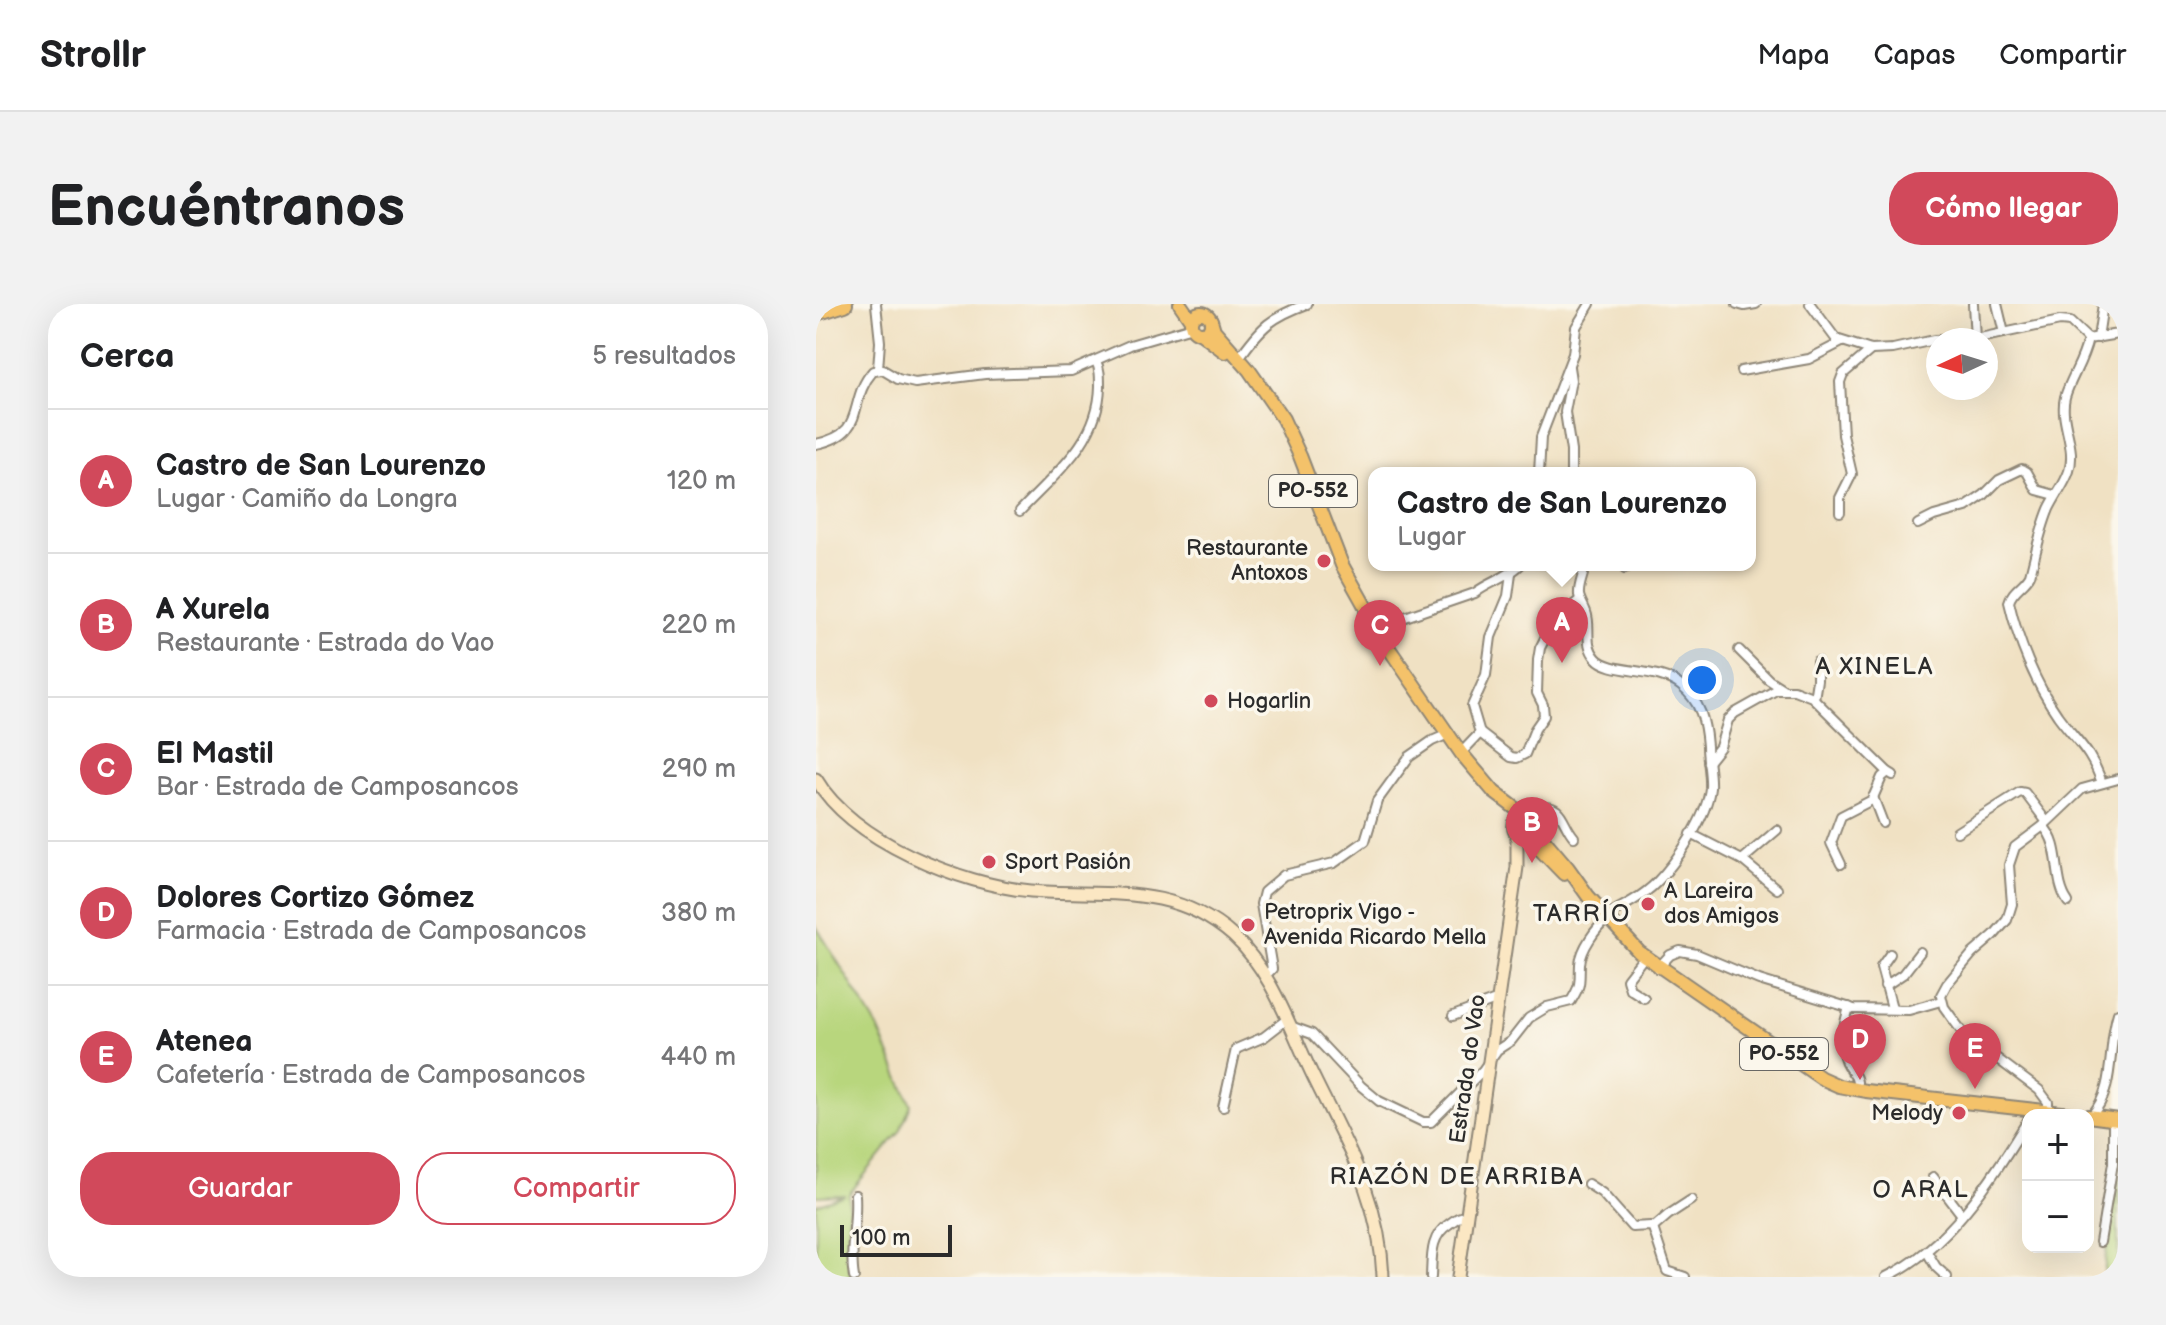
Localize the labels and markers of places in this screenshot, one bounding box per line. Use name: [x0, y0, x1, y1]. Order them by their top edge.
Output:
place label: Restaurante Antoxos: [1186, 535, 1308, 587]
marker: Restaurante Antoxos: [1315, 552, 1333, 570]
pin: A: [1536, 597, 1588, 663]
pin: C: [1354, 600, 1406, 666]
place label: Hogarlin: [1227, 688, 1311, 715]
marker: Hogarlin: [1202, 692, 1220, 710]
pin: B: [1506, 797, 1558, 863]
place label: Sport Pasión: [1005, 849, 1131, 876]
marker: Sport Pasión: [980, 853, 998, 871]
place label: A Lareira dos Amigos: [1664, 878, 1779, 930]
marker: A Lareira dos Amigos: [1639, 895, 1657, 913]
place label: Petroprix Vigo - Avenida Ricardo Mella: [1264, 899, 1486, 951]
marker: Petroprix Vigo - Avenida Ricardo Mella: [1239, 916, 1257, 934]
pin: D: [1834, 1014, 1886, 1080]
pin: E: [1949, 1023, 2001, 1089]
place label: Melody: [1871, 1100, 1943, 1127]
marker: Melody: [1950, 1104, 1968, 1122]

